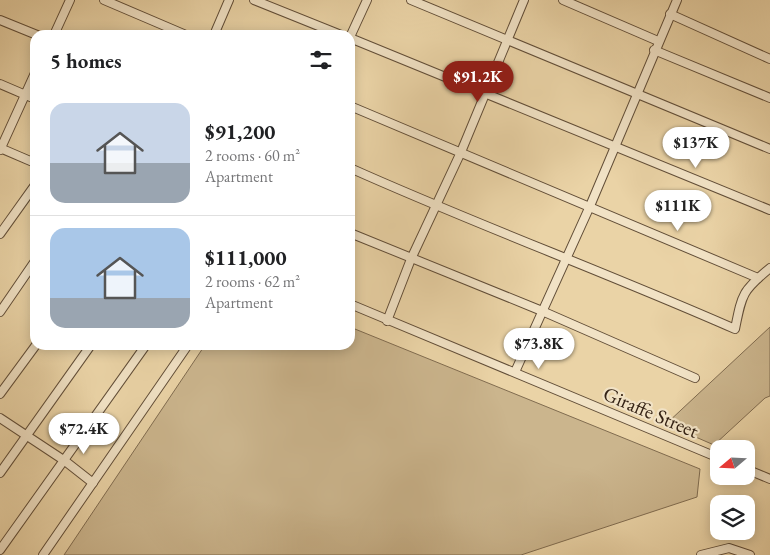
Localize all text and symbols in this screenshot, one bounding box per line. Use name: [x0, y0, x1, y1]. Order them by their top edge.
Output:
icon: filters: [307, 46, 335, 74]
text: 5 homes: [50, 47, 122, 74]
pin: $91.2K: [437, 61, 519, 103]
text: $91.2K: [454, 66, 502, 87]
text: $91,200: [205, 118, 275, 145]
icon: home: [90, 123, 150, 183]
pin: $137K: [661, 126, 731, 169]
text: $137K: [674, 132, 718, 153]
text: 2 rooms · 60 m²: [205, 145, 300, 166]
text: Apartment: [205, 166, 273, 187]
pin: $111K: [643, 190, 713, 232]
text: $111K: [656, 195, 700, 216]
text: $111,000: [205, 244, 287, 271]
icon: home: [90, 248, 150, 308]
text: 2 rooms · 62 m²: [205, 271, 300, 292]
text: Apartment: [205, 292, 273, 313]
pin: $73.8K: [498, 328, 580, 370]
text: $73.8K: [515, 333, 563, 354]
street label: Giraffe Street: [599, 380, 703, 444]
pin: $72.4K: [43, 412, 125, 455]
text: $72.4K: [60, 418, 108, 439]
north arrow: [710, 440, 755, 485]
map controls: [710, 440, 755, 540]
button: layers: [710, 495, 755, 540]

